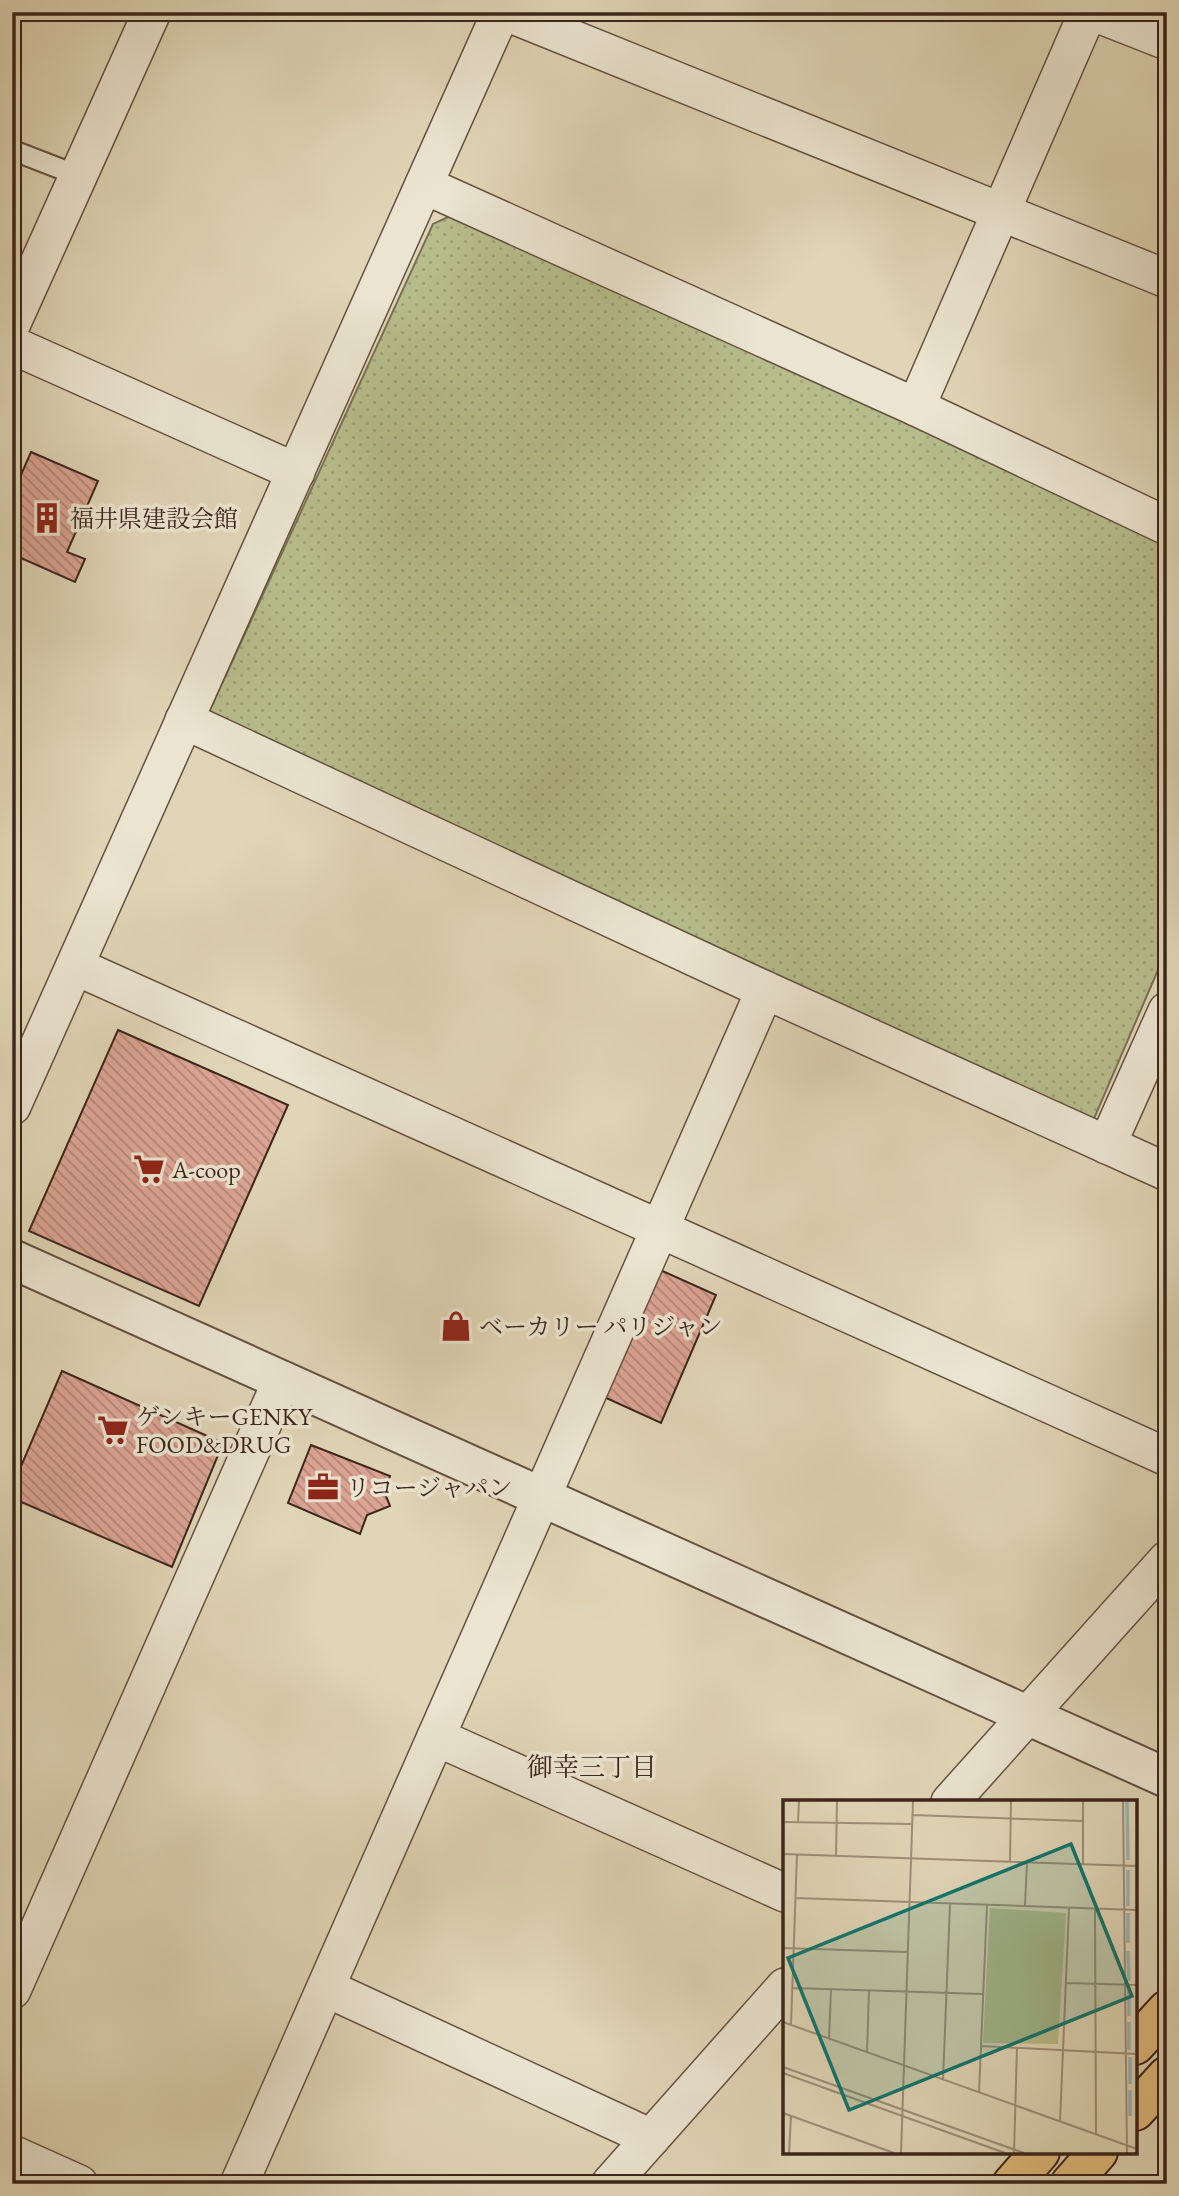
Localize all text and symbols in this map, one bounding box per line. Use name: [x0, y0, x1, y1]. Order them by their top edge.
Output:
building icon: 福井県建設会館: [30, 501, 64, 535]
place label: 福井県建設会館: [70, 503, 238, 534]
supermarket icon: A-coop: [132, 1152, 166, 1186]
place label: A-coop: [171, 1154, 241, 1185]
shop icon: ベーカリー パリジャン: [439, 1309, 473, 1343]
place label: ベーカリー パリジャン: [479, 1311, 723, 1342]
place label: ゲンキーGENKY FOOD&DRUG: [136, 1401, 313, 1460]
supermarket icon: ゲンキーGENKY FOOD&DRUG: [96, 1413, 130, 1447]
office icon: リコージャパン: [306, 1470, 340, 1504]
place label: リコージャパン: [346, 1472, 513, 1503]
district label: 御幸三丁目: [527, 1750, 657, 1784]
inset map: [783, 1800, 1137, 2154]

